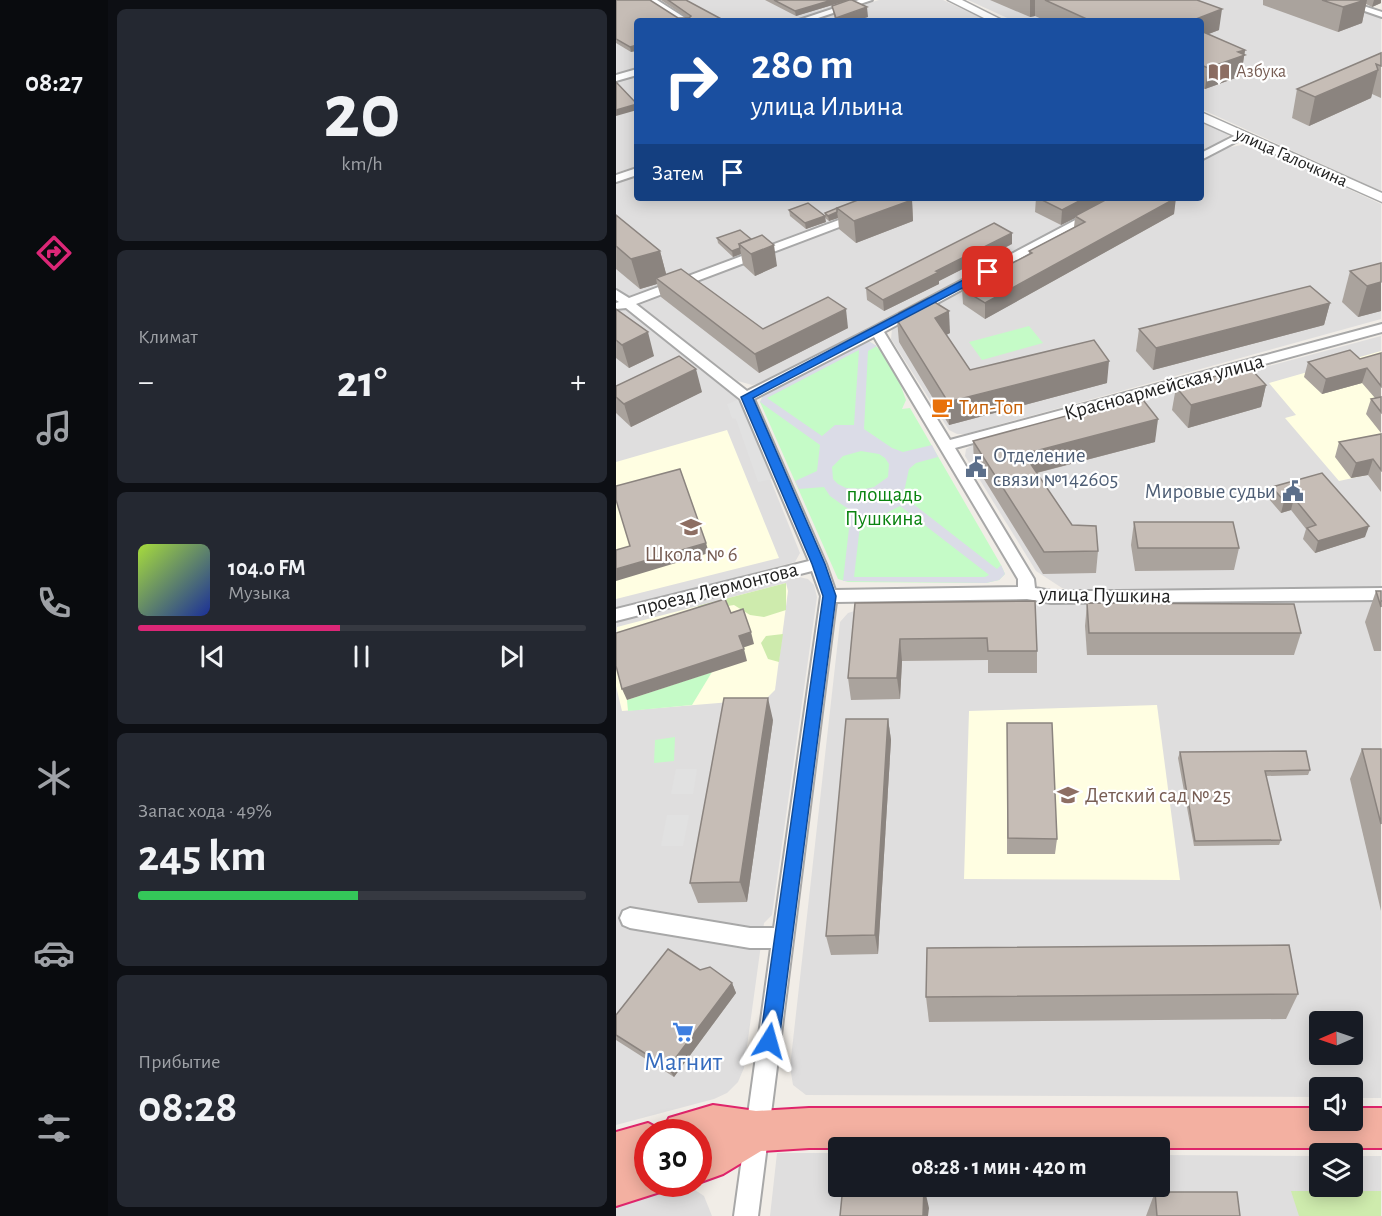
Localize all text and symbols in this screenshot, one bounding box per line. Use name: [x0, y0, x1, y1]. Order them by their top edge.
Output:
icon: right: [652, 42, 730, 120]
text: 280 m: [751, 44, 854, 86]
library icon: Азбука: [1207, 60, 1231, 84]
place label: Азбука: [1236, 62, 1286, 81]
text: 08:27: [25, 69, 83, 96]
text: 20: [323, 74, 401, 152]
text: улица Ильина: [751, 93, 903, 120]
street label: улица Галочкина: [1231, 125, 1350, 191]
text: km/h: [341, 154, 383, 174]
icon: arrive: [716, 156, 749, 189]
text: Затем: [652, 162, 704, 184]
icon: directions: [33, 232, 75, 274]
pin: [962, 246, 1013, 297]
icon: arrive: [971, 255, 1004, 288]
text: Климат: [138, 327, 198, 347]
street label: Красноармейская улица: [1062, 350, 1266, 424]
text: 21°: [337, 360, 387, 405]
text: −: [138, 366, 154, 399]
text: +: [570, 366, 586, 399]
cafe icon: Тип-Топ: [930, 395, 954, 419]
place label: Тип-Топ: [959, 397, 1024, 418]
icon: music: [33, 407, 75, 449]
place label: Отделение связи №142605: [993, 445, 1118, 490]
public building icon: Отделение связи №142605: [964, 455, 988, 479]
public building icon: Мировые судьи: [1281, 479, 1305, 503]
place label: Мировые судьи: [1144, 481, 1276, 502]
park label: площадь Пушкина: [845, 484, 924, 529]
school or university icon: Школа № 6: [679, 515, 703, 539]
place label: Школа № 6: [644, 544, 738, 565]
text: 104.0 FM: [228, 557, 306, 579]
street label: проезд Лермонтова: [634, 559, 801, 619]
icon: phone: [33, 582, 75, 624]
text: Музыка: [228, 583, 290, 603]
street label: улица Пушкина: [1038, 583, 1171, 607]
icon: previous: [196, 640, 229, 673]
icon: pause: [345, 640, 378, 673]
icon: next: [495, 640, 528, 673]
icon: climate: [33, 757, 75, 799]
school or university icon: Детский сад № 25: [1056, 783, 1080, 807]
place label: Детский сад № 25: [1085, 785, 1231, 806]
text: Запас хода · 49%: [138, 801, 272, 821]
text: 245 km: [138, 834, 267, 879]
icon: car: [33, 932, 75, 974]
position arrow: [737, 1009, 801, 1073]
north arrow: [1309, 1011, 1363, 1065]
map controls: [1309, 1011, 1363, 1197]
supermarket icon: Магнит: [671, 1020, 695, 1044]
place label: Магнит: [644, 1049, 723, 1075]
text: Прибытие: [138, 1052, 220, 1072]
button: sound: [1309, 1077, 1363, 1131]
text: 08:28: [138, 1085, 237, 1130]
icon: filters: [33, 1107, 75, 1149]
speed limit sign: 30: [634, 1119, 712, 1197]
button: layers: [1309, 1143, 1363, 1197]
text: 08:28 · 1 мин · 420 m: [912, 1156, 1086, 1178]

